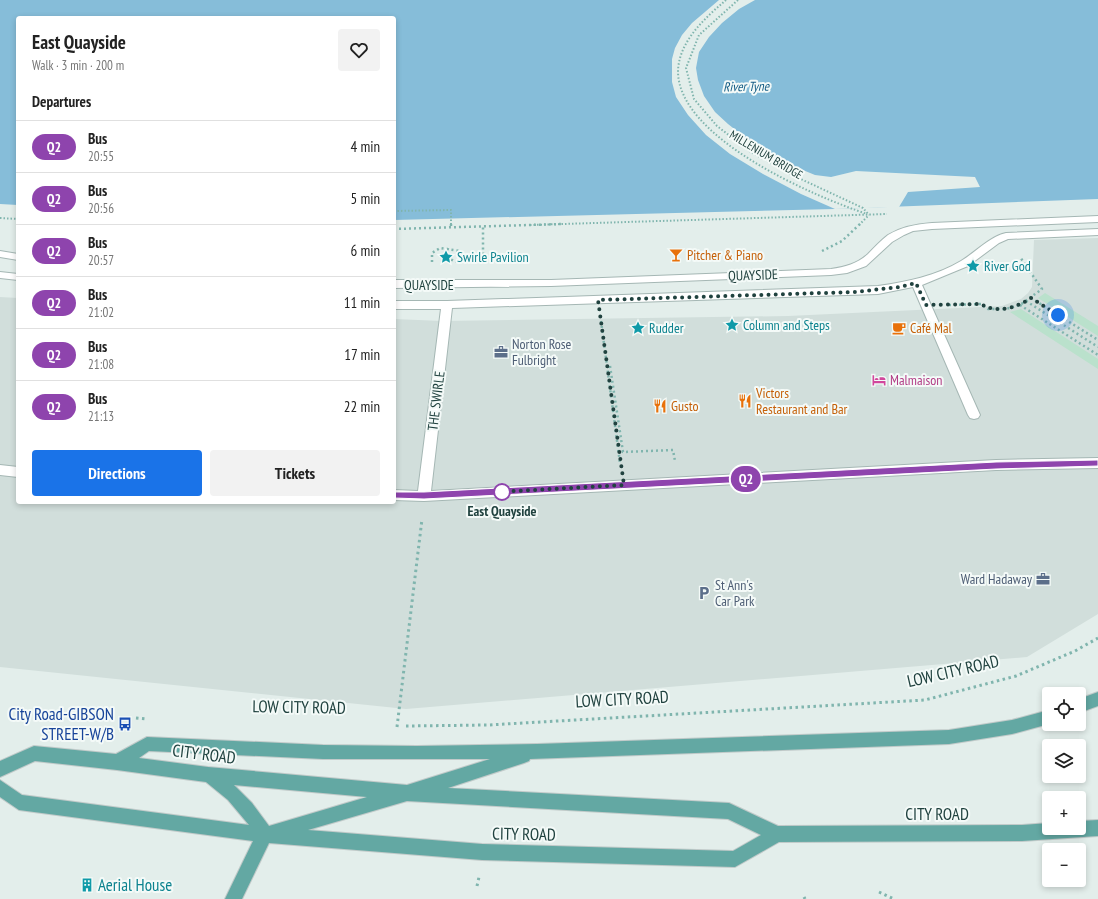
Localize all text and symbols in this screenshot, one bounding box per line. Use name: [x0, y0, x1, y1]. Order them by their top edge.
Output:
button: heart: [338, 29, 380, 71]
text: East Quayside: [32, 30, 126, 54]
text: Walk · 3 min · 200 m: [32, 57, 124, 74]
water label: River Tyne: [723, 78, 771, 95]
text: Departures: [32, 92, 91, 111]
street label: MILLENIUM BRIDGE: [727, 127, 806, 182]
text: Bus: [88, 129, 107, 148]
text: 4 min: [350, 137, 380, 156]
text: Q2: [47, 138, 61, 156]
text: 20:55: [88, 148, 114, 165]
text: Bus: [88, 181, 107, 200]
text: 5 min: [350, 189, 380, 208]
text: Q2: [47, 190, 61, 208]
text: 20:56: [88, 200, 114, 217]
text: Bus: [88, 233, 107, 252]
text: 6 min: [350, 241, 380, 260]
text: Q2: [47, 242, 61, 260]
place label: Pitcher & Piano: [687, 246, 763, 264]
bar icon: Pitcher & Piano: [668, 247, 684, 263]
place label: Swirle Pavilion: [457, 248, 529, 266]
place icon: Swirle Pavilion: [438, 249, 454, 265]
text: 20:57: [88, 252, 114, 269]
place label: River God: [984, 257, 1031, 275]
place icon: River God: [965, 258, 981, 274]
street label: QUAYSIDE: [728, 265, 778, 285]
street label: QUAYSIDE: [404, 276, 454, 294]
text: Bus: [88, 285, 107, 304]
text: 11 min: [344, 293, 380, 312]
text: Q2: [47, 294, 61, 312]
text: 21:02: [88, 304, 114, 321]
your location: [1048, 305, 1068, 325]
place label: Column and Steps: [743, 316, 830, 334]
place icon: Column and Steps: [724, 317, 740, 333]
place label: Rudder: [649, 319, 684, 337]
place label: Café Mal: [910, 319, 953, 337]
place icon: Rudder: [630, 320, 646, 336]
cafe icon: Café Mal: [891, 320, 907, 336]
place label: Norton Rose Fulbright: [512, 335, 572, 369]
text: Bus: [88, 337, 107, 356]
office icon: Norton Rose Fulbright: [493, 344, 509, 360]
text: 17 min: [344, 345, 380, 364]
text: Q2: [47, 346, 61, 364]
text: 21:08: [88, 356, 114, 373]
street label: THE SWIRLE: [423, 370, 449, 432]
place label: Malmaison: [890, 371, 942, 389]
hotel icon: Malmaison: [871, 372, 887, 388]
place label: Victors Restaurant and Bar: [755, 384, 848, 418]
text: Bus: [88, 389, 107, 408]
restaurant icon: Victors Restaurant and Bar: [737, 393, 753, 409]
text: 22 min: [344, 397, 380, 416]
place label: Gusto: [671, 397, 698, 415]
text: Q2: [47, 398, 61, 416]
restaurant icon: Gusto: [652, 398, 668, 414]
text: 21:13: [88, 408, 114, 425]
button: Directions: [32, 450, 202, 496]
button: Tickets: [210, 450, 380, 496]
line badge: Q2: [728, 466, 764, 492]
text: Q2: [739, 470, 753, 488]
marker: East Quayside: [493, 483, 511, 501]
place label: East Quayside: [467, 502, 537, 520]
place label: Ward Hadaway: [961, 570, 1033, 588]
office icon: Ward Hadaway: [1035, 571, 1051, 587]
place label: St Ann's Car Park: [715, 576, 755, 610]
parking icon: St Ann's Car Park: [696, 585, 712, 601]
street label: LOW CITY ROAD: [905, 650, 1001, 692]
street label: LOW CITY ROAD: [575, 686, 669, 712]
map controls: [1042, 687, 1086, 887]
button: locate: [1042, 687, 1086, 731]
street label: LOW CITY ROAD: [252, 695, 346, 719]
place label: City Road-GIBSON STREET-W/B: [8, 703, 114, 745]
bus stop icon: City Road-GIBSON STREET-W/B: [117, 716, 133, 732]
street label: CITY ROAD: [171, 739, 237, 769]
button: layers: [1042, 739, 1086, 783]
button: +: [1042, 791, 1086, 835]
street label: CITY ROAD: [905, 803, 969, 825]
street label: CITY ROAD: [492, 822, 556, 846]
button: −: [1042, 843, 1086, 887]
place label: Aerial House: [98, 874, 172, 896]
building icon: Aerial House: [79, 877, 95, 893]

